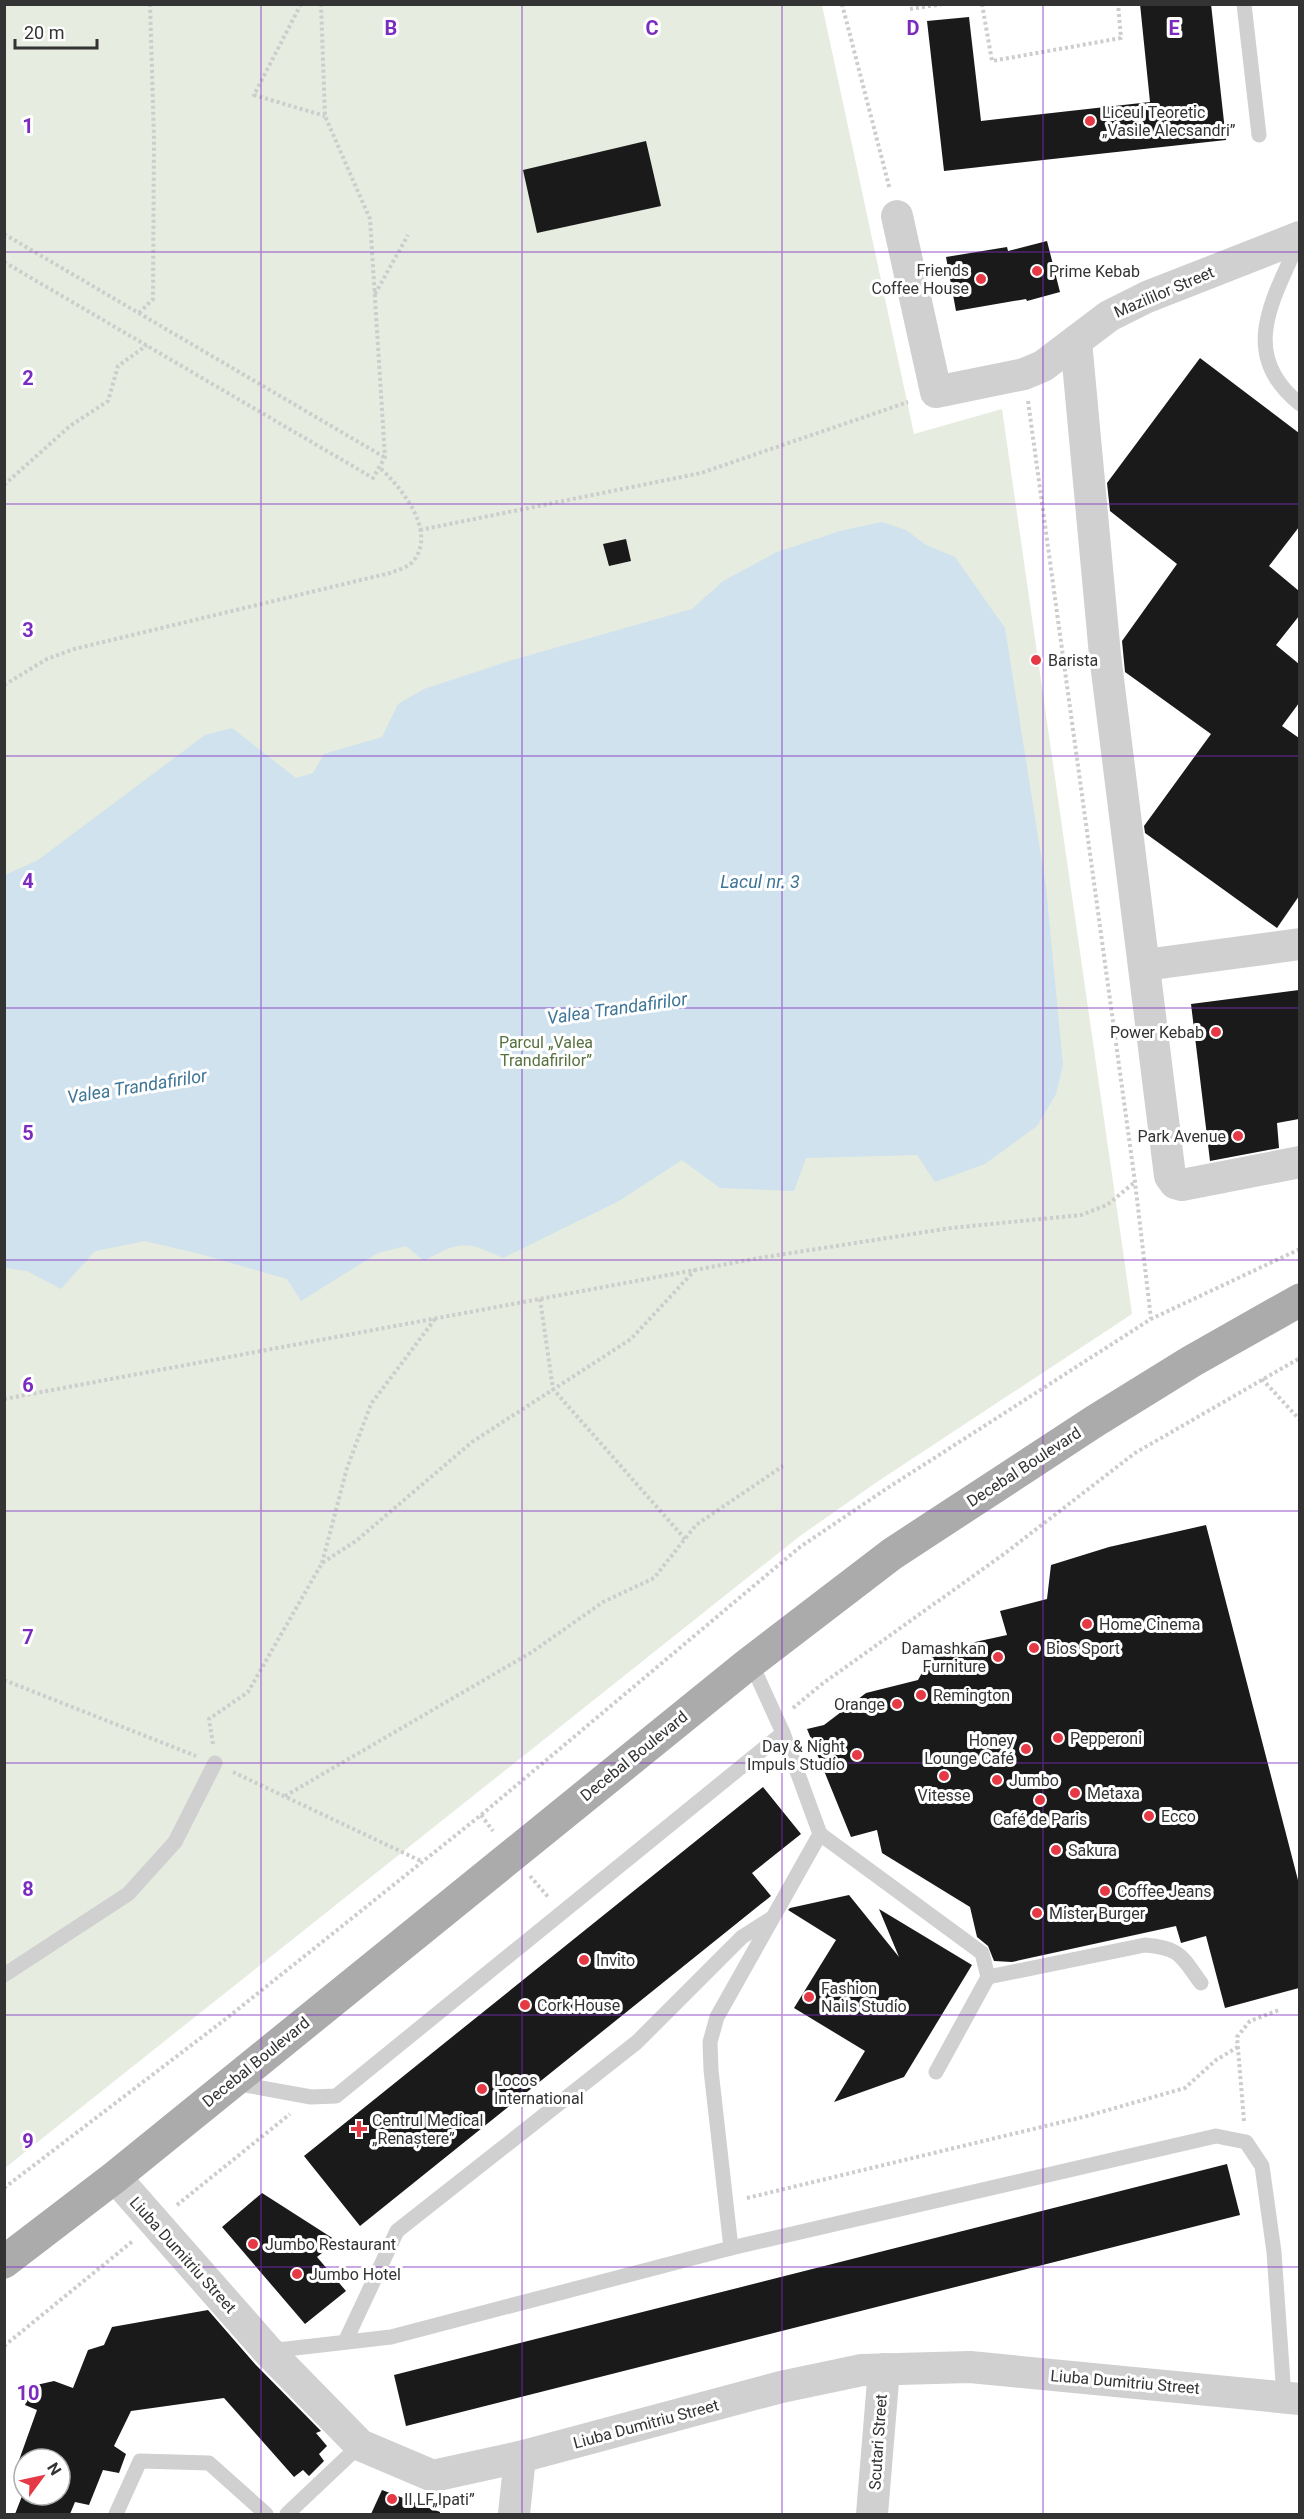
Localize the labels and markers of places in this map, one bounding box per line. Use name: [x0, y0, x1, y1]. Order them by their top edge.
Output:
place label: Liceul Teoretic „Vasile Alecsandri”: [1102, 103, 1236, 140]
marker: Liceul Teoretic „Vasile Alecsandri”: [1083, 114, 1097, 128]
place label: Friends Coffee House: [871, 261, 969, 298]
place label: Prime Kebab: [1049, 262, 1140, 281]
marker: Prime Kebab: [1030, 264, 1044, 278]
marker: Friends Coffee House: [974, 272, 988, 286]
place label: Barista: [1048, 651, 1098, 670]
marker: Barista: [1029, 653, 1043, 667]
place label: Power Kebab: [1110, 1023, 1204, 1042]
marker: Power Kebab: [1209, 1025, 1223, 1039]
place label: Park Avenue: [1137, 1127, 1226, 1146]
marker: Park Avenue: [1231, 1129, 1245, 1143]
place label: Home Cinema: [1099, 1615, 1200, 1634]
marker: Home Cinema: [1080, 1617, 1094, 1631]
place label: Damashkan Furniture: [901, 1639, 986, 1676]
place label: Bios Sport: [1046, 1639, 1120, 1658]
marker: Bios Sport: [1027, 1641, 1041, 1655]
marker: Damashkan Furniture: [991, 1650, 1005, 1664]
place label: Remington: [933, 1686, 1010, 1705]
marker: Remington: [914, 1688, 928, 1702]
place label: Orange: [834, 1695, 885, 1714]
marker: Orange: [890, 1697, 904, 1711]
place label: Pepperoni: [1070, 1729, 1142, 1748]
place label: Honey Lounge Café: [924, 1731, 1014, 1768]
marker: Pepperoni: [1051, 1731, 1065, 1745]
place label: Day & Night Impuls Studio: [747, 1737, 845, 1774]
marker: Honey Lounge Café: [1019, 1742, 1033, 1756]
marker: Day & Night Impuls Studio: [850, 1748, 864, 1762]
marker: Vitesse: [937, 1769, 951, 1783]
place label: Jumbo: [1009, 1771, 1059, 1790]
marker: Jumbo: [990, 1773, 1004, 1787]
place label: Metaxa: [1087, 1784, 1140, 1803]
place label: Vitesse: [918, 1786, 970, 1805]
marker: Metaxa: [1068, 1786, 1082, 1800]
marker: Café de Paris: [1033, 1793, 1047, 1807]
place label: Ecco: [1161, 1807, 1196, 1826]
marker: Ecco: [1142, 1809, 1156, 1823]
place label: Café de Paris: [993, 1810, 1087, 1829]
place label: Sakura: [1068, 1841, 1117, 1860]
marker: Sakura: [1049, 1843, 1063, 1857]
place label: Coffee Jeans: [1117, 1882, 1212, 1901]
marker: Coffee Jeans: [1098, 1884, 1112, 1898]
place label: Mister Burger: [1049, 1904, 1146, 1923]
marker: Mister Burger: [1030, 1906, 1044, 1920]
place label: Invito: [596, 1951, 635, 1970]
marker: Invito: [577, 1953, 591, 1967]
place label: Fashion Nails Studio: [821, 1979, 907, 2016]
marker: Fashion Nails Studio: [802, 1990, 816, 2004]
place label: Cork House: [537, 1996, 620, 2015]
marker: Cork House: [518, 1998, 532, 2012]
place label: Locos International: [494, 2071, 584, 2108]
marker: Locos International: [475, 2082, 489, 2096]
place label: Centrul Medical „Renaștere”: [372, 2111, 483, 2149]
marker: Centrul Medical „Renaștere”: [350, 2120, 368, 2138]
place label: Jumbo Restaurant: [265, 2235, 396, 2254]
marker: Jumbo Restaurant: [246, 2237, 260, 2251]
place label: Jumbo Hotel: [309, 2265, 401, 2284]
marker: Jumbo Hotel: [290, 2267, 304, 2281]
place label: II LF„Ipati”: [404, 2490, 475, 2509]
marker: II LF„Ipati”: [385, 2492, 399, 2506]

